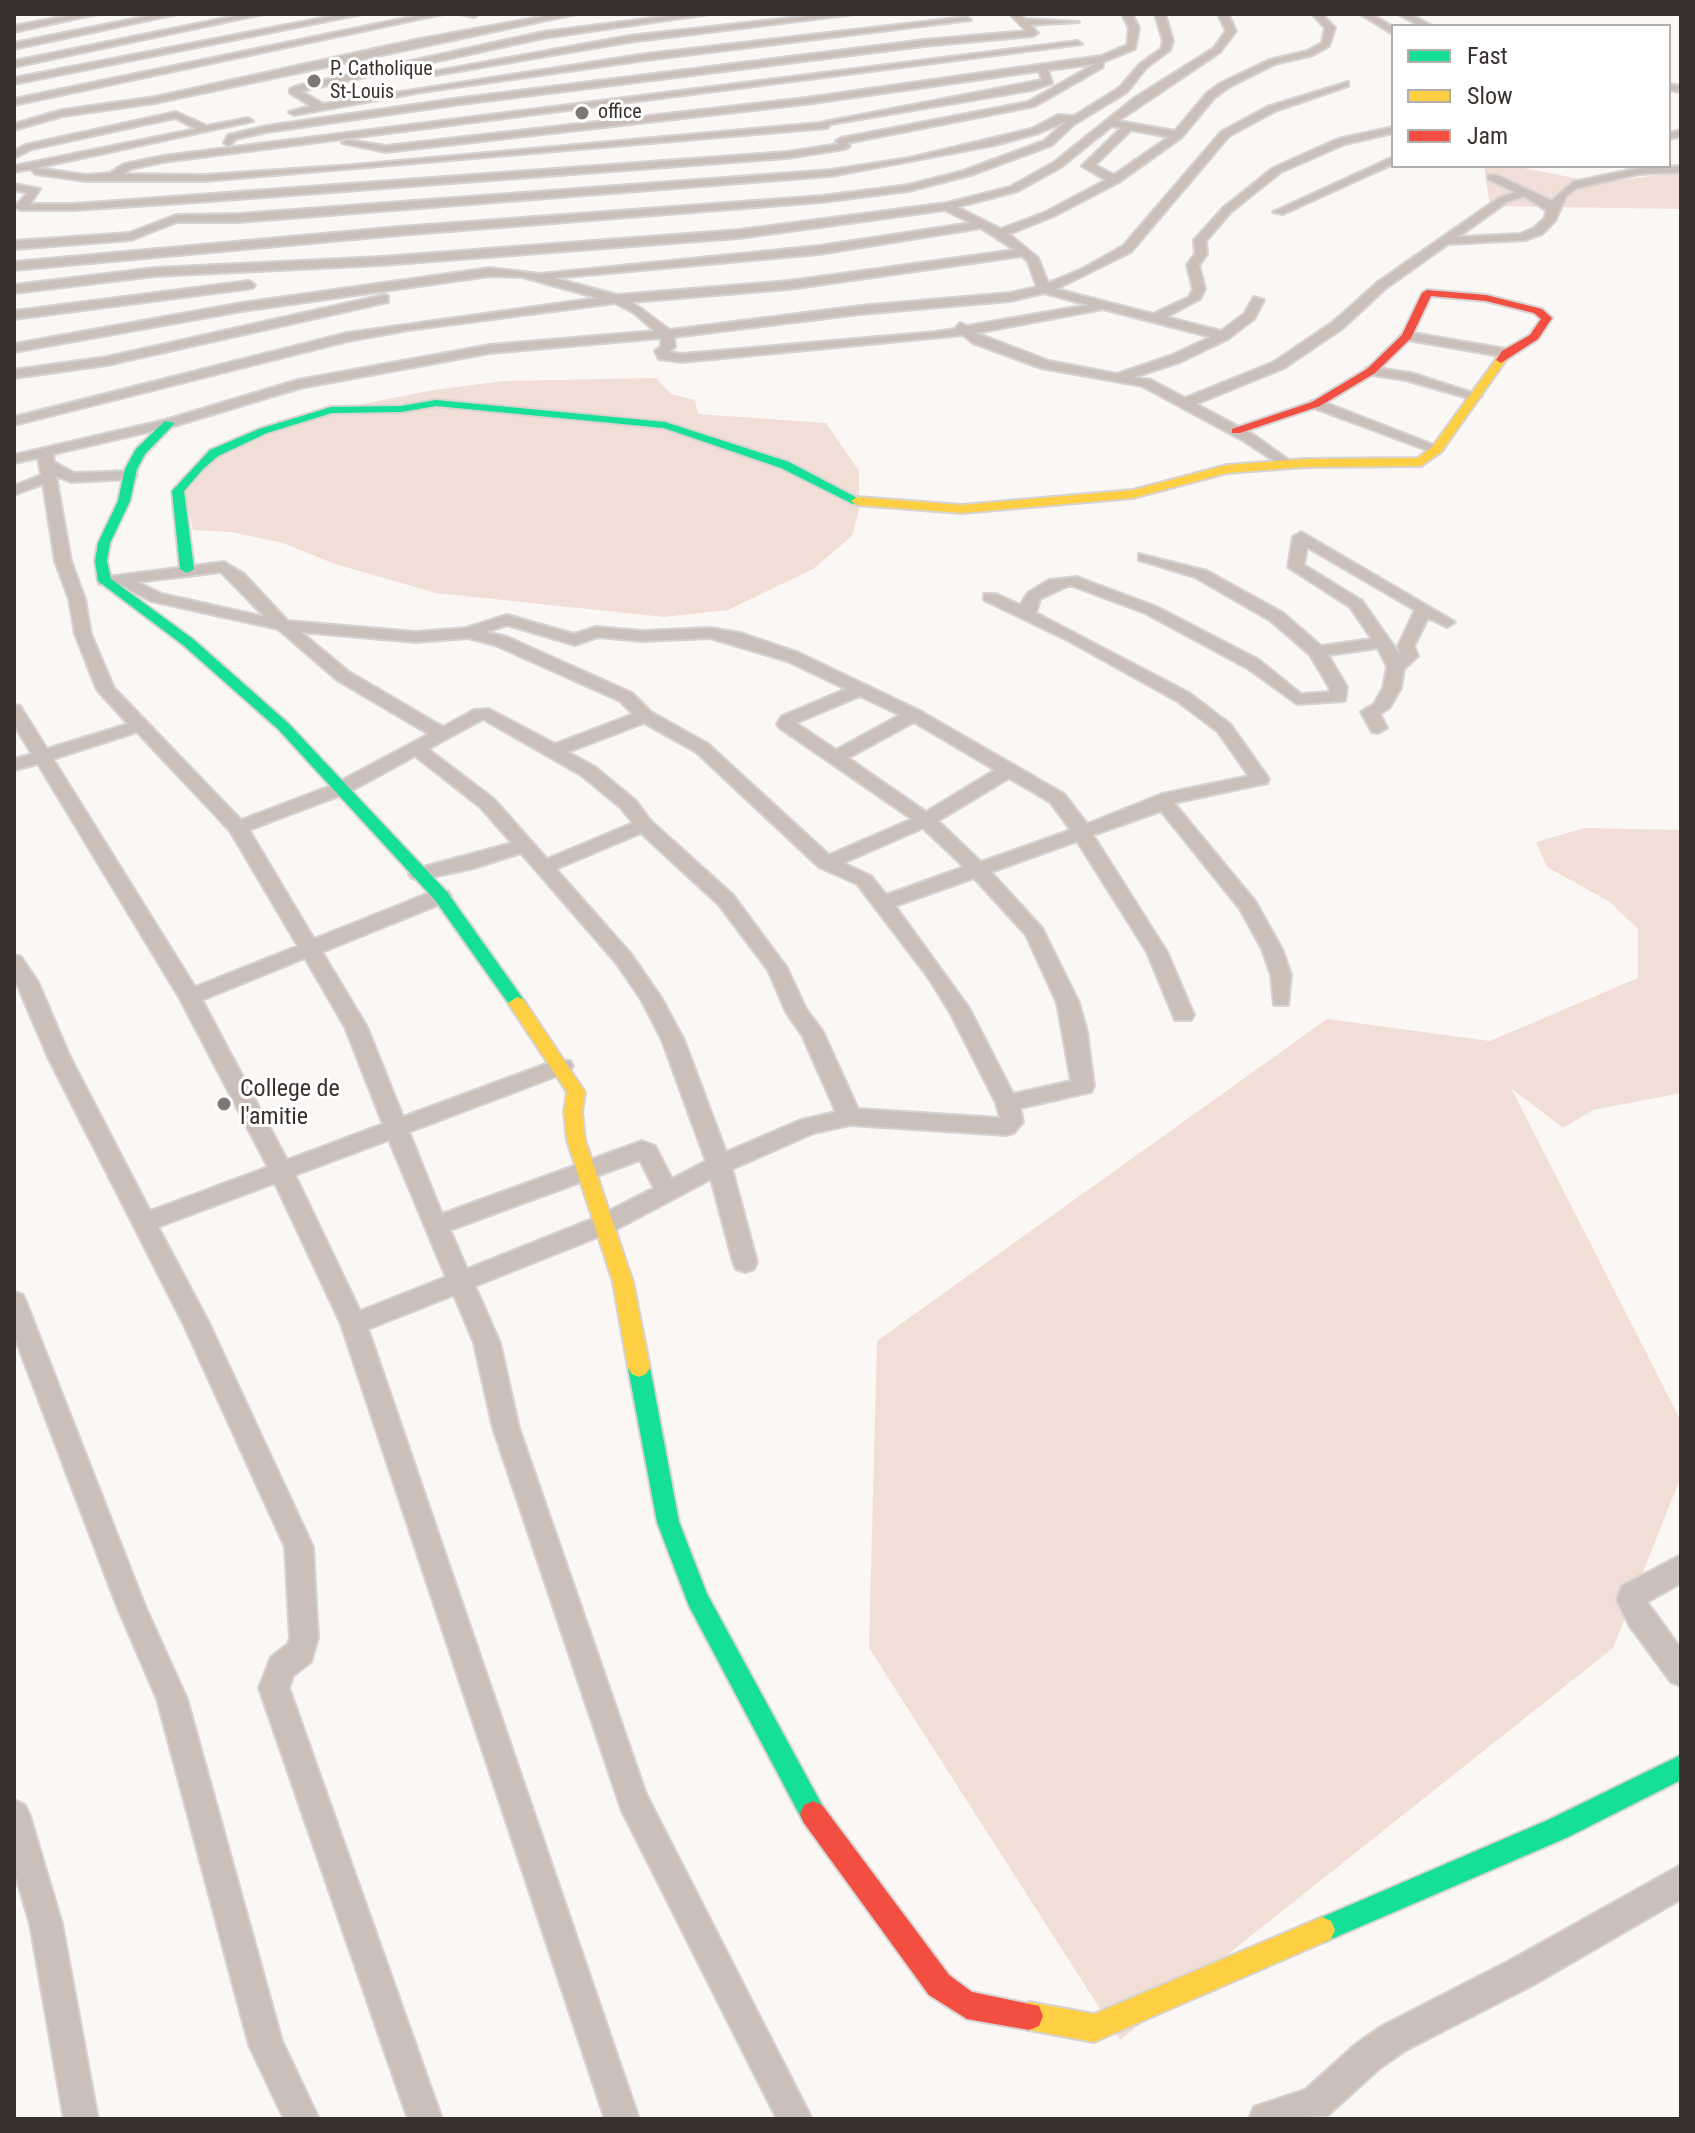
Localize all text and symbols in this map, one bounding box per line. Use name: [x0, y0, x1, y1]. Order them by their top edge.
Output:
legend: [1391, 24, 1671, 168]
text: Fast: [1467, 42, 1508, 70]
place label: P. Catholique St-Louis: [330, 58, 433, 105]
marker: P. Catholique St-Louis: [305, 72, 323, 90]
text: Slow: [1467, 82, 1513, 110]
place label: office: [598, 101, 642, 125]
marker: office: [573, 104, 591, 122]
text: Jam: [1467, 122, 1508, 150]
place label: College de l'amitie: [240, 1076, 340, 1132]
marker: College de l'amitie: [215, 1095, 233, 1113]

